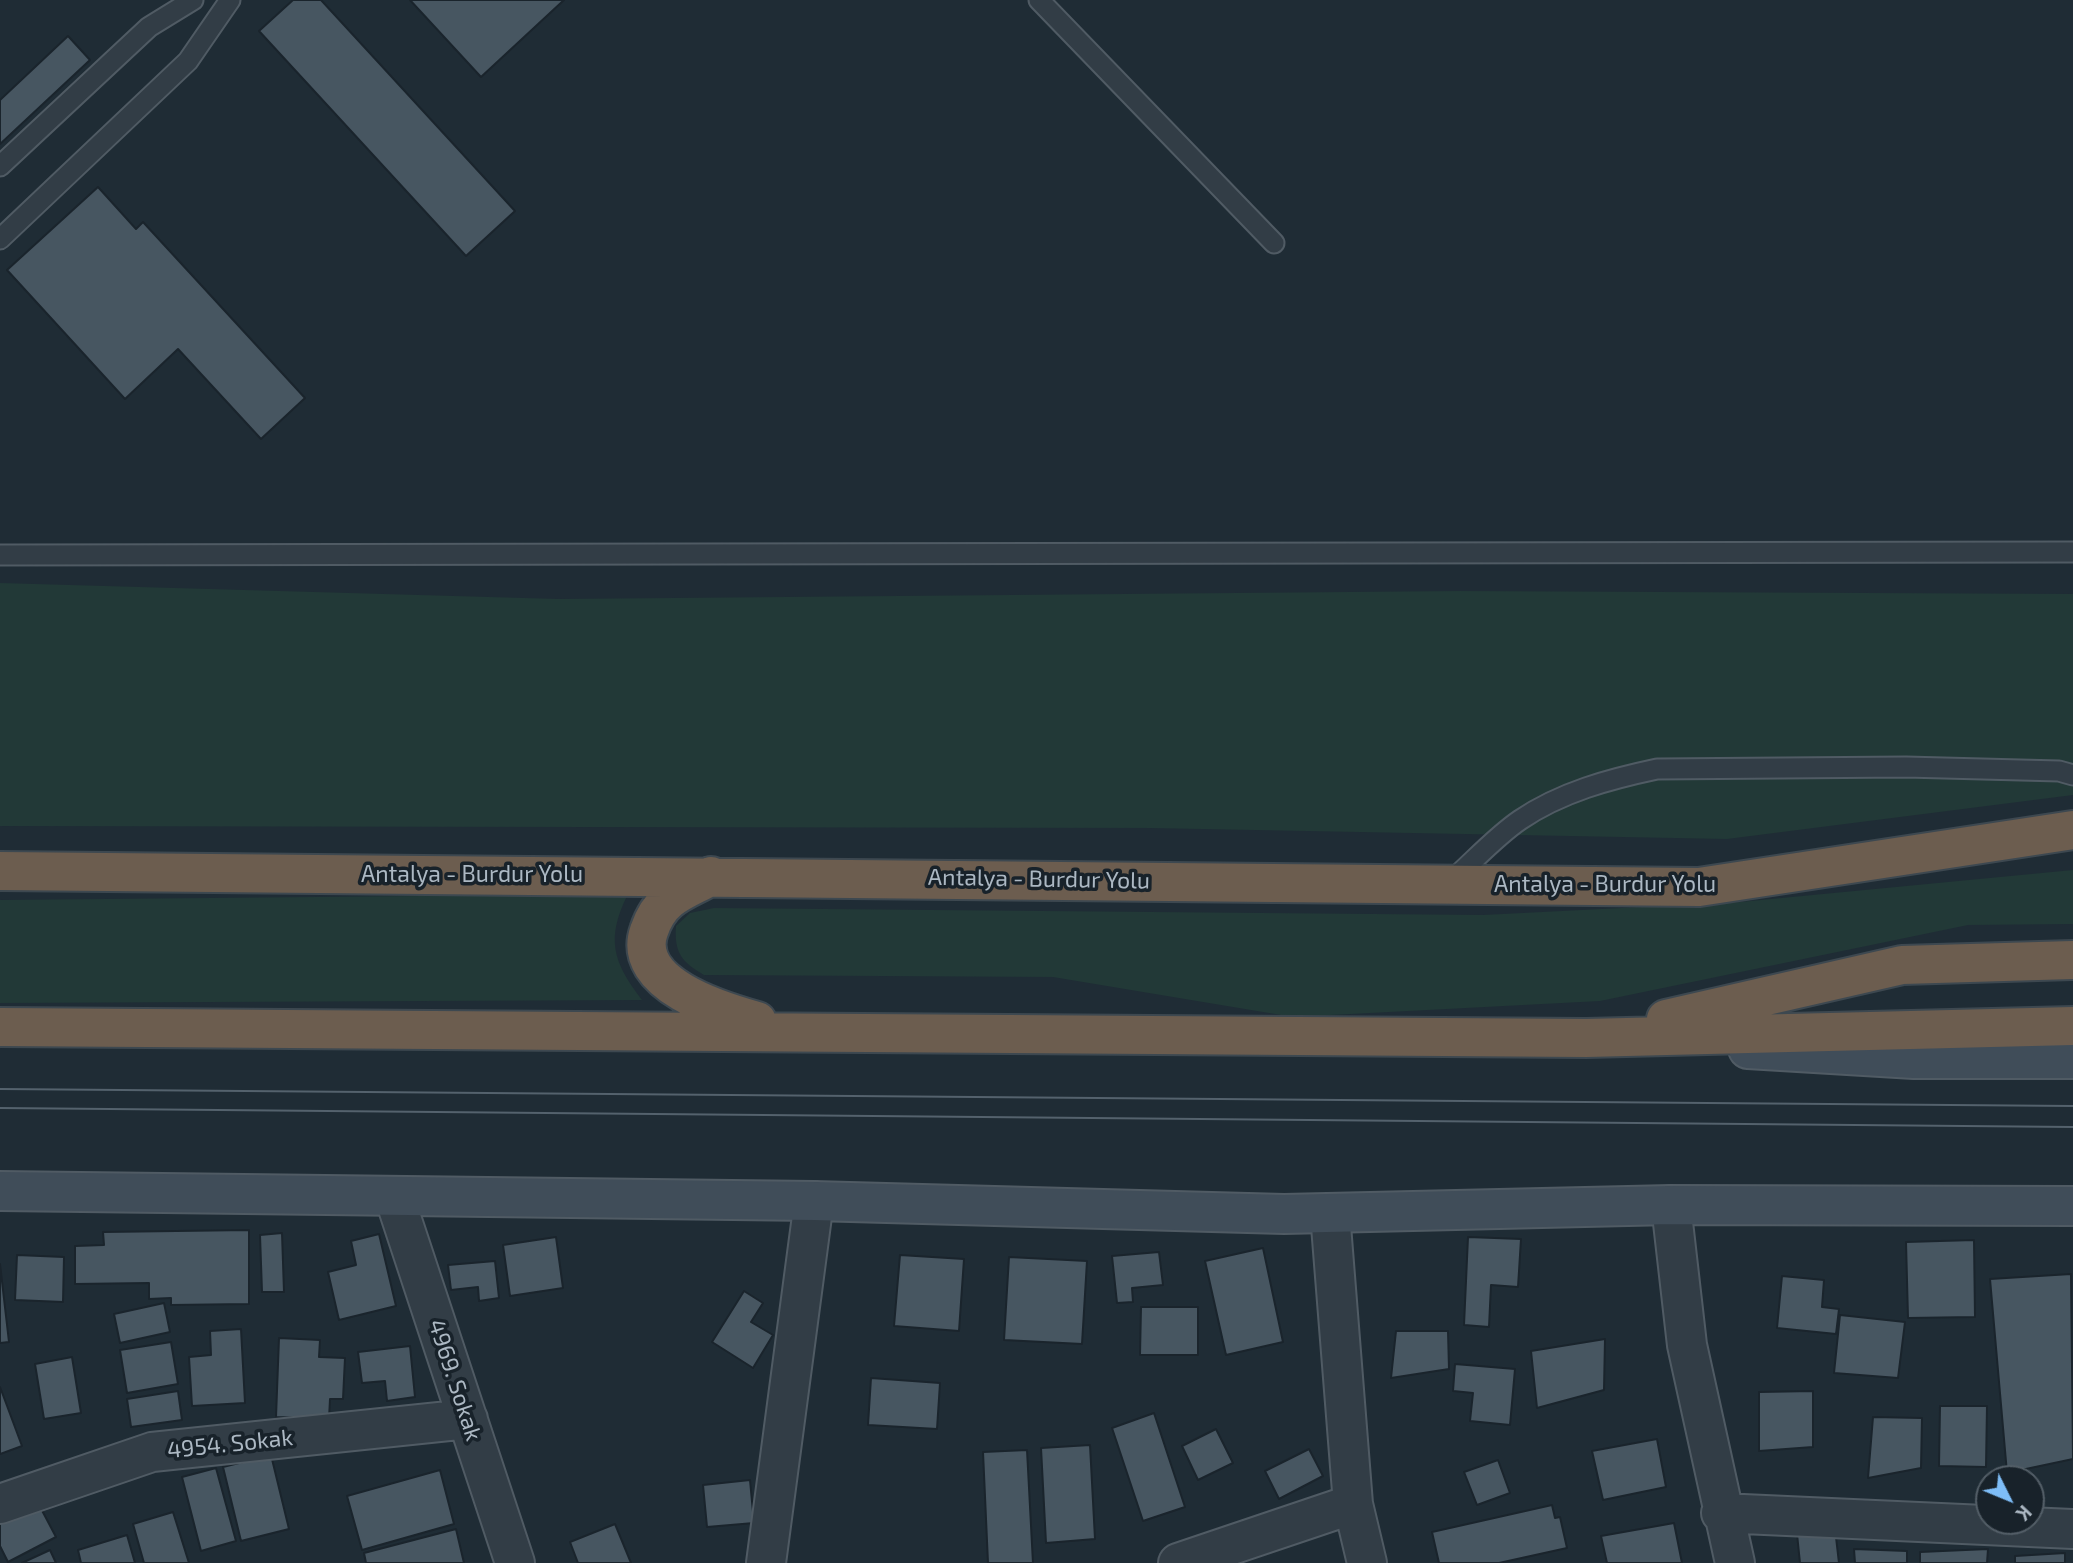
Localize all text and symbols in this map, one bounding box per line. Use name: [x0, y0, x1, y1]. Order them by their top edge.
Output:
street label: Antalya - Burdur Yolu: [361, 860, 583, 888]
street label: Antalya - Burdur Yolu: [928, 863, 1150, 895]
street label: Antalya - Burdur Yolu: [1494, 870, 1716, 898]
street label: 4969. Sokak: [422, 1316, 488, 1444]
street label: 4954. Sokak: [166, 1424, 294, 1464]
north arrow: [1975, 1465, 2045, 1535]
text: K: [2012, 1501, 2037, 1526]

